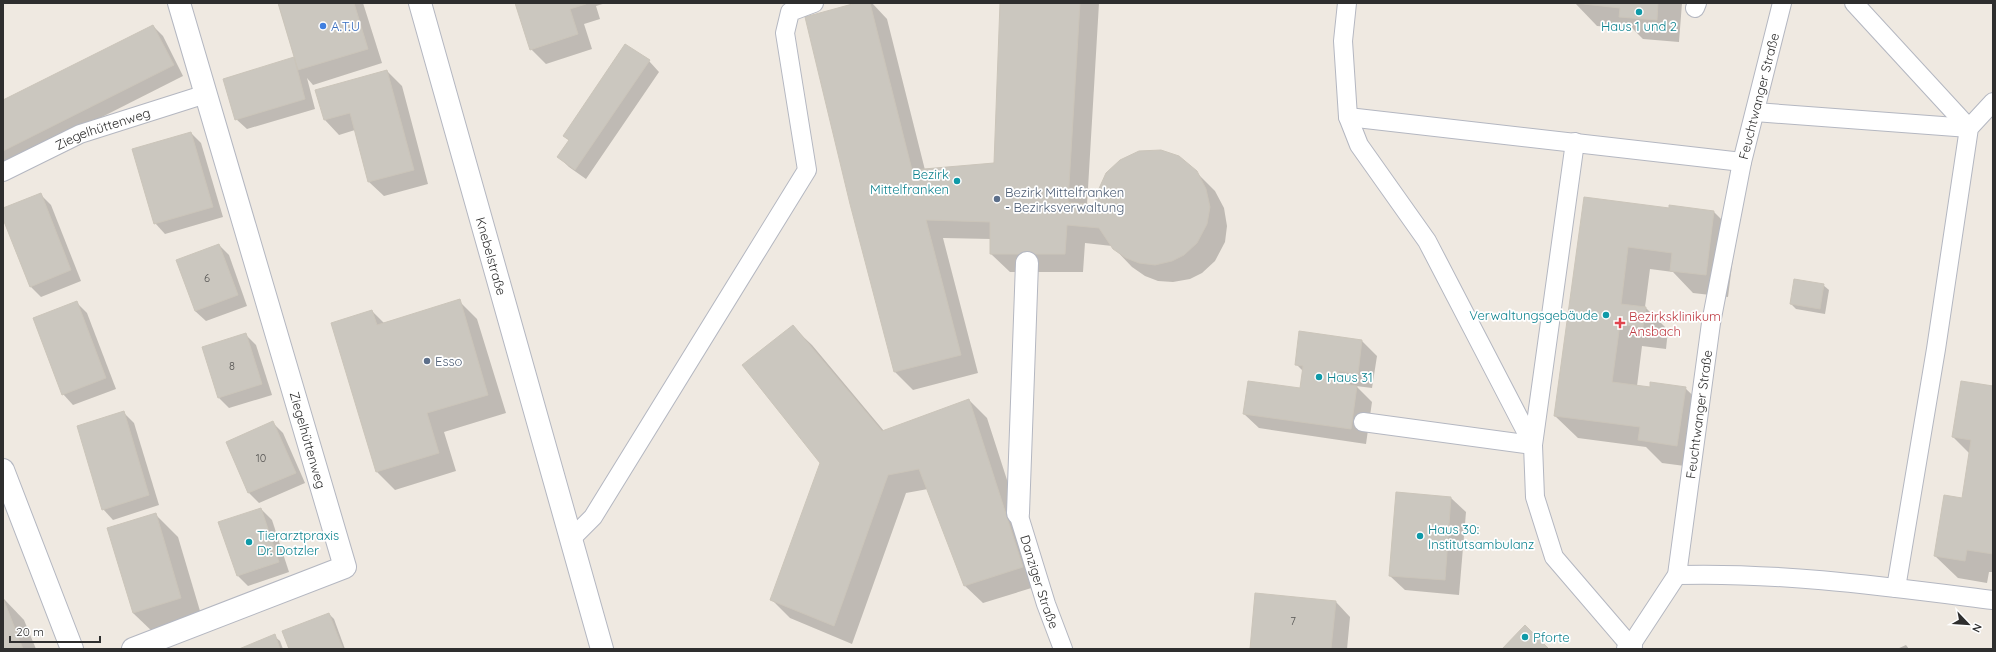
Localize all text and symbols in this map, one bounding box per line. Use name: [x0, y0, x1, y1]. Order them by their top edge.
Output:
marker: Haus 1 und 2: [1634, 7, 1644, 17]
place label: A.T.U: [331, 18, 360, 34]
place label: Haus 1 und 2: [1601, 18, 1677, 34]
marker: A.T.U: [318, 21, 328, 31]
street label: Feuchtwanger Straße: [1735, 31, 1782, 161]
street label: Ziegelhüttenweg: [52, 104, 152, 153]
place label: Bezirk Mittelfranken: [870, 166, 949, 197]
marker: Bezirk Mittelfranken: [952, 176, 962, 186]
place label: Bezirk Mittelfranken - Bezirksverwaltung: [1005, 184, 1124, 215]
marker: Bezirk Mittelfranken - Bezirksverwaltung: [992, 194, 1002, 204]
street label: Knebelstraße: [473, 215, 510, 297]
house number: 6: [204, 271, 210, 285]
place label: Verwaltungsgebäude: [1469, 307, 1598, 323]
place label: Bezirksklinikum Ansbach: [1629, 308, 1721, 339]
marker: Verwaltungsgebäude: [1601, 310, 1611, 320]
marker: Bezirksklinikum Ansbach: [1614, 317, 1626, 329]
street label: Feuchtwanger Straße: [1682, 349, 1715, 480]
place label: Esso: [435, 353, 463, 369]
marker: Esso: [422, 356, 432, 366]
house number: 8: [229, 359, 235, 373]
place label: Haus 31: [1327, 369, 1373, 385]
marker: Haus 31: [1314, 372, 1324, 382]
street label: Ziegelhüttenweg: [287, 390, 329, 490]
house number: 10: [256, 451, 266, 465]
place label: Haus 30: Institutsambulanz: [1428, 521, 1534, 552]
place label: Tierarztpraxis Dr. Dotzler: [257, 527, 339, 558]
marker: Haus 30: Institutsambulanz: [1415, 531, 1425, 541]
street label: Danziger Straße: [1017, 533, 1062, 631]
marker: Tierarztpraxis Dr. Dotzler: [244, 537, 254, 547]
north arrow: [1948, 604, 1988, 644]
house number: 7: [1290, 614, 1296, 628]
scale bar: [10, 618, 100, 644]
text: N: [1969, 622, 1985, 635]
text: 20 m: [16, 624, 44, 639]
place label: Pforte: [1533, 629, 1570, 645]
marker: Pforte: [1520, 632, 1530, 642]

